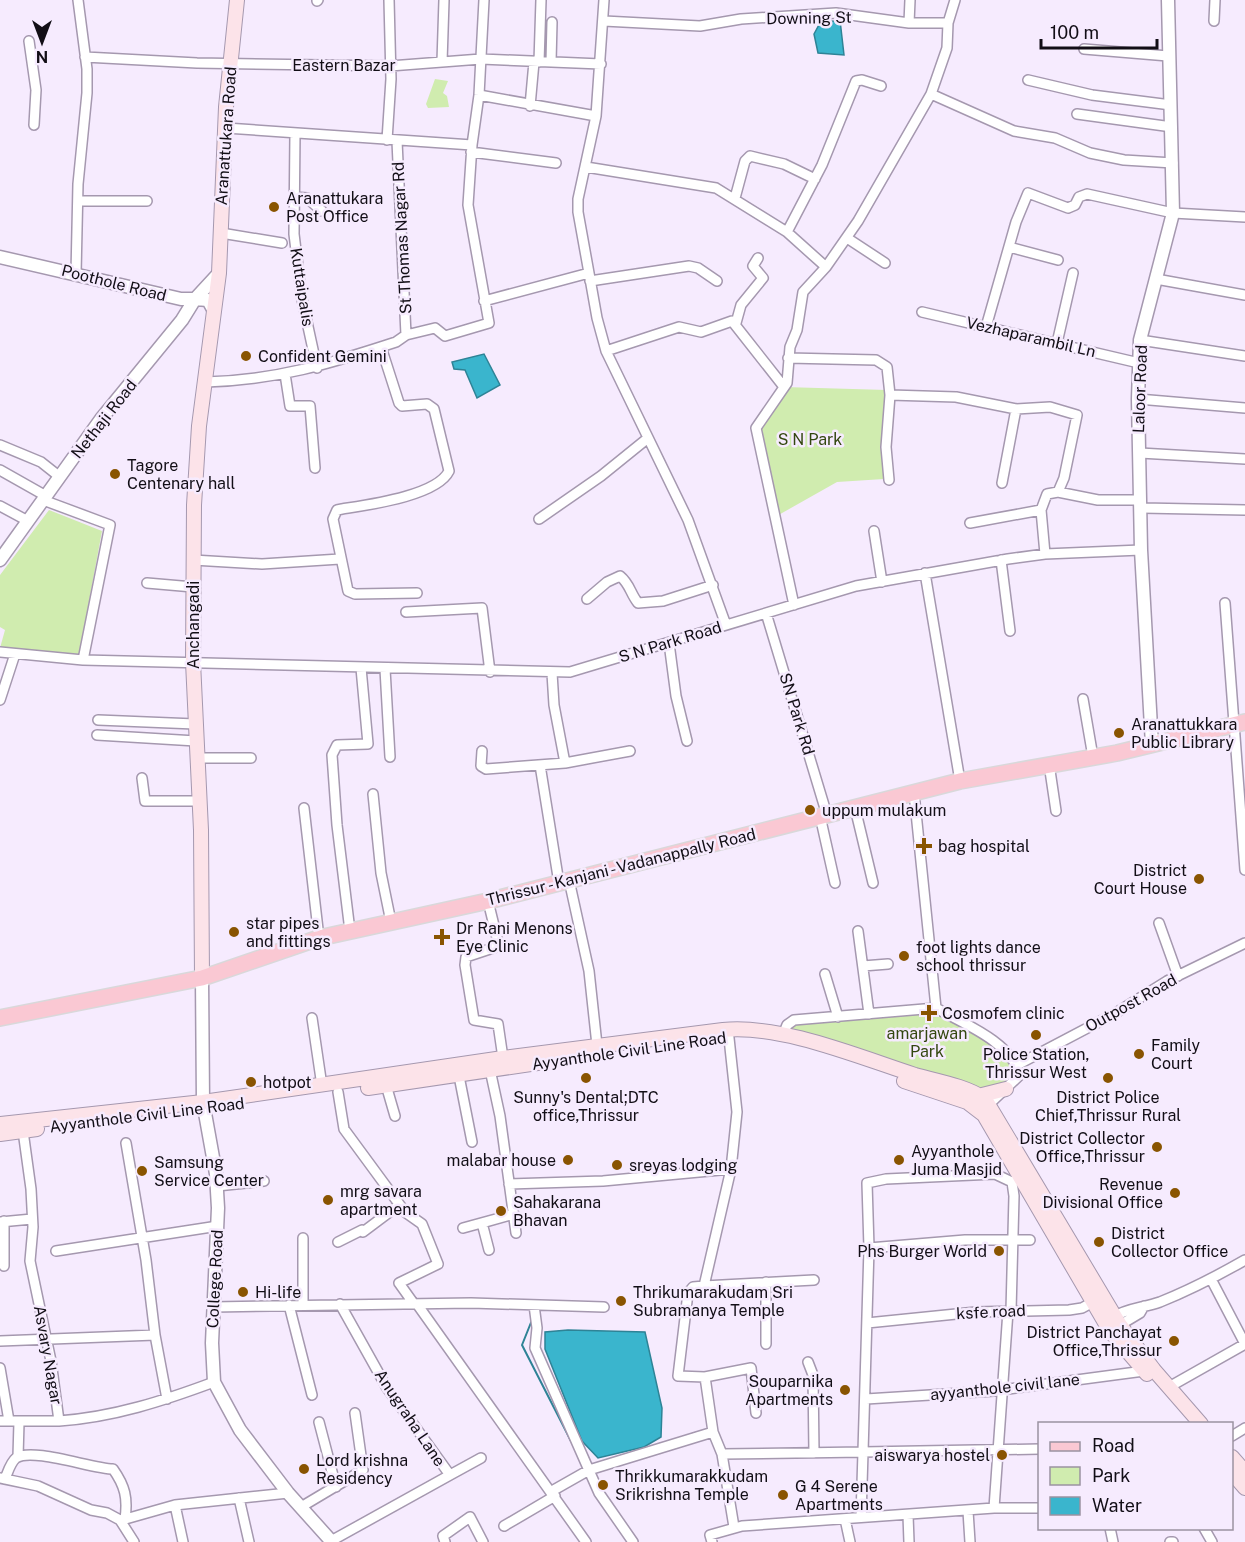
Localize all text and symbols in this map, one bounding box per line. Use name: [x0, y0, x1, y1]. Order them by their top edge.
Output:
street label: Downing St: [766, 8, 852, 28]
north arrow: [12, 12, 72, 72]
scale bar: [1041, 12, 1156, 50]
text: 100 m: [1050, 22, 1099, 43]
text: N: [36, 47, 48, 66]
street label: Eastern Bazar: [292, 56, 396, 75]
street label: Aranattukara Road: [212, 66, 240, 206]
street label: St Thomas Nagar Rd: [389, 161, 415, 315]
place label: Aranattukara Post Office: [286, 189, 383, 226]
marker: Aranattukara Post Office: [267, 200, 281, 214]
street label: Kuttaipalis: [286, 246, 318, 328]
street label: Poothole Road: [60, 261, 168, 305]
street label: Vezhaparambil Ln: [964, 313, 1098, 361]
street label: Laloor Road: [1129, 344, 1151, 434]
place label: Confident Gemini: [258, 347, 387, 366]
marker: Confident Gemini: [239, 349, 253, 363]
street label: Nethaji Road: [67, 376, 141, 462]
park label: S N Park: [778, 430, 842, 449]
place label: Tagore Centenary hall: [127, 456, 236, 493]
marker: Tagore Centenary hall: [108, 467, 122, 481]
street label: Anchangadi: [184, 581, 203, 669]
street label: S N Park Road: [616, 617, 724, 667]
street label: SN Park Rd: [776, 671, 818, 757]
place label: Aranattukkara Public Library: [1131, 715, 1237, 752]
marker: Aranattukkara Public Library: [1112, 726, 1126, 740]
place label: uppum mulakum: [822, 801, 946, 820]
marker: uppum mulakum: [803, 803, 817, 817]
street label: Thrissur - Kanjani - Vadanappally Road: [484, 824, 758, 910]
marker: bag hospital: [915, 837, 933, 855]
place label: bag hospital: [938, 837, 1030, 856]
place label: District Court House: [1094, 861, 1187, 898]
marker: District Court House: [1192, 872, 1206, 886]
place label: star pipes and fittings: [246, 914, 331, 951]
place label: Dr Rani Menons Eye Clinic: [456, 919, 572, 956]
marker: star pipes and fittings: [227, 925, 241, 939]
marker: Dr Rani Menons Eye Clinic: [433, 928, 451, 946]
place label: foot lights dance school thrissur: [916, 938, 1041, 975]
marker: foot lights dance school thrissur: [897, 949, 911, 963]
street label: Outpost Road: [1082, 970, 1180, 1036]
marker: Cosmofem clinic: [920, 1004, 938, 1022]
place label: Cosmofem clinic: [942, 1004, 1065, 1023]
park label: amarjawan Park: [887, 1024, 967, 1061]
street label: Ayyanthole Civil Line Road: [531, 1028, 727, 1074]
marker: Police Station, Thrissur West: [1029, 1028, 1043, 1042]
place label: Family Court: [1151, 1036, 1201, 1073]
place label: Police Station, Thrissur West: [983, 1045, 1089, 1082]
marker: Family Court: [1132, 1047, 1146, 1061]
marker: Sunny's Dental;DTC office,Thrissur: [579, 1071, 593, 1085]
marker: District Police Chief,Thrissur Rural: [1101, 1071, 1115, 1085]
place label: hotpot: [263, 1073, 312, 1092]
marker: hotpot: [244, 1075, 258, 1089]
place label: Sunny's Dental;DTC office,Thrissur: [513, 1088, 659, 1125]
place label: District Police Chief,Thrissur Rural: [1035, 1088, 1181, 1125]
street label: Ayyanthole Civil Line Road: [49, 1094, 245, 1136]
place label: District Collector Office,Thrissur: [1019, 1129, 1145, 1166]
marker: District Collector Office,Thrissur: [1150, 1140, 1164, 1154]
place label: Ayyanthole Juma Masjid: [911, 1142, 1002, 1179]
place label: malabar house: [447, 1151, 556, 1170]
place label: Samsung Service Center: [154, 1153, 264, 1190]
marker: malabar house: [561, 1153, 575, 1167]
marker: Ayyanthole Juma Masjid: [892, 1153, 906, 1167]
place label: sreyas lodging: [629, 1156, 738, 1175]
marker: sreyas lodging: [610, 1158, 624, 1172]
marker: Samsung Service Center: [135, 1164, 149, 1178]
place label: Revenue Divisional Office: [1042, 1175, 1163, 1212]
place label: mrg savara apartment: [340, 1182, 422, 1219]
marker: Revenue Divisional Office: [1168, 1186, 1182, 1200]
marker: mrg savara apartment: [321, 1193, 335, 1207]
place label: Sahakarana Bhavan: [513, 1193, 601, 1230]
marker: Sahakarana Bhavan: [494, 1204, 508, 1218]
place label: District Collector Office: [1111, 1224, 1228, 1261]
street label: College Road: [203, 1229, 227, 1329]
marker: District Collector Office: [1092, 1235, 1106, 1249]
place label: Phs Burger World: [857, 1242, 987, 1261]
marker: Phs Burger World: [992, 1244, 1006, 1258]
place label: Hi-life: [255, 1283, 301, 1302]
place label: Thrikumarakudam Sri Subramanya Temple: [633, 1283, 793, 1320]
marker: Hi-life: [236, 1285, 250, 1299]
marker: Thrikumarakudam Sri Subramanya Temple: [614, 1294, 628, 1308]
street label: ksfe road: [956, 1301, 1026, 1323]
street label: Asvary Nagar: [30, 1304, 66, 1406]
place label: District Panchayat Office,Thrissur: [1027, 1323, 1162, 1360]
marker: District Panchayat Office,Thrissur: [1167, 1334, 1181, 1348]
street label: Anugraha Lane: [371, 1366, 449, 1470]
street label: ayyanthole civil lane: [929, 1370, 1081, 1404]
place label: Souparnika Apartments: [745, 1372, 833, 1409]
marker: Souparnika Apartments: [838, 1383, 852, 1397]
legend: [1038, 1422, 1233, 1530]
text: Road: [1092, 1435, 1135, 1456]
place label: aiswarya hostel: [874, 1446, 990, 1465]
marker: aiswarya hostel: [995, 1448, 1009, 1462]
place label: Lord krishna Residency: [316, 1451, 408, 1488]
marker: Lord krishna Residency: [297, 1462, 311, 1476]
text: Park: [1092, 1465, 1130, 1486]
place label: Thrikkumarakkudam Srikrishna Temple: [615, 1467, 768, 1504]
place label: G 4 Serene Apartments: [795, 1477, 883, 1514]
marker: Thrikkumarakkudam Srikrishna Temple: [596, 1478, 610, 1492]
marker: G 4 Serene Apartments: [776, 1488, 790, 1502]
text: Water: [1092, 1495, 1142, 1516]

